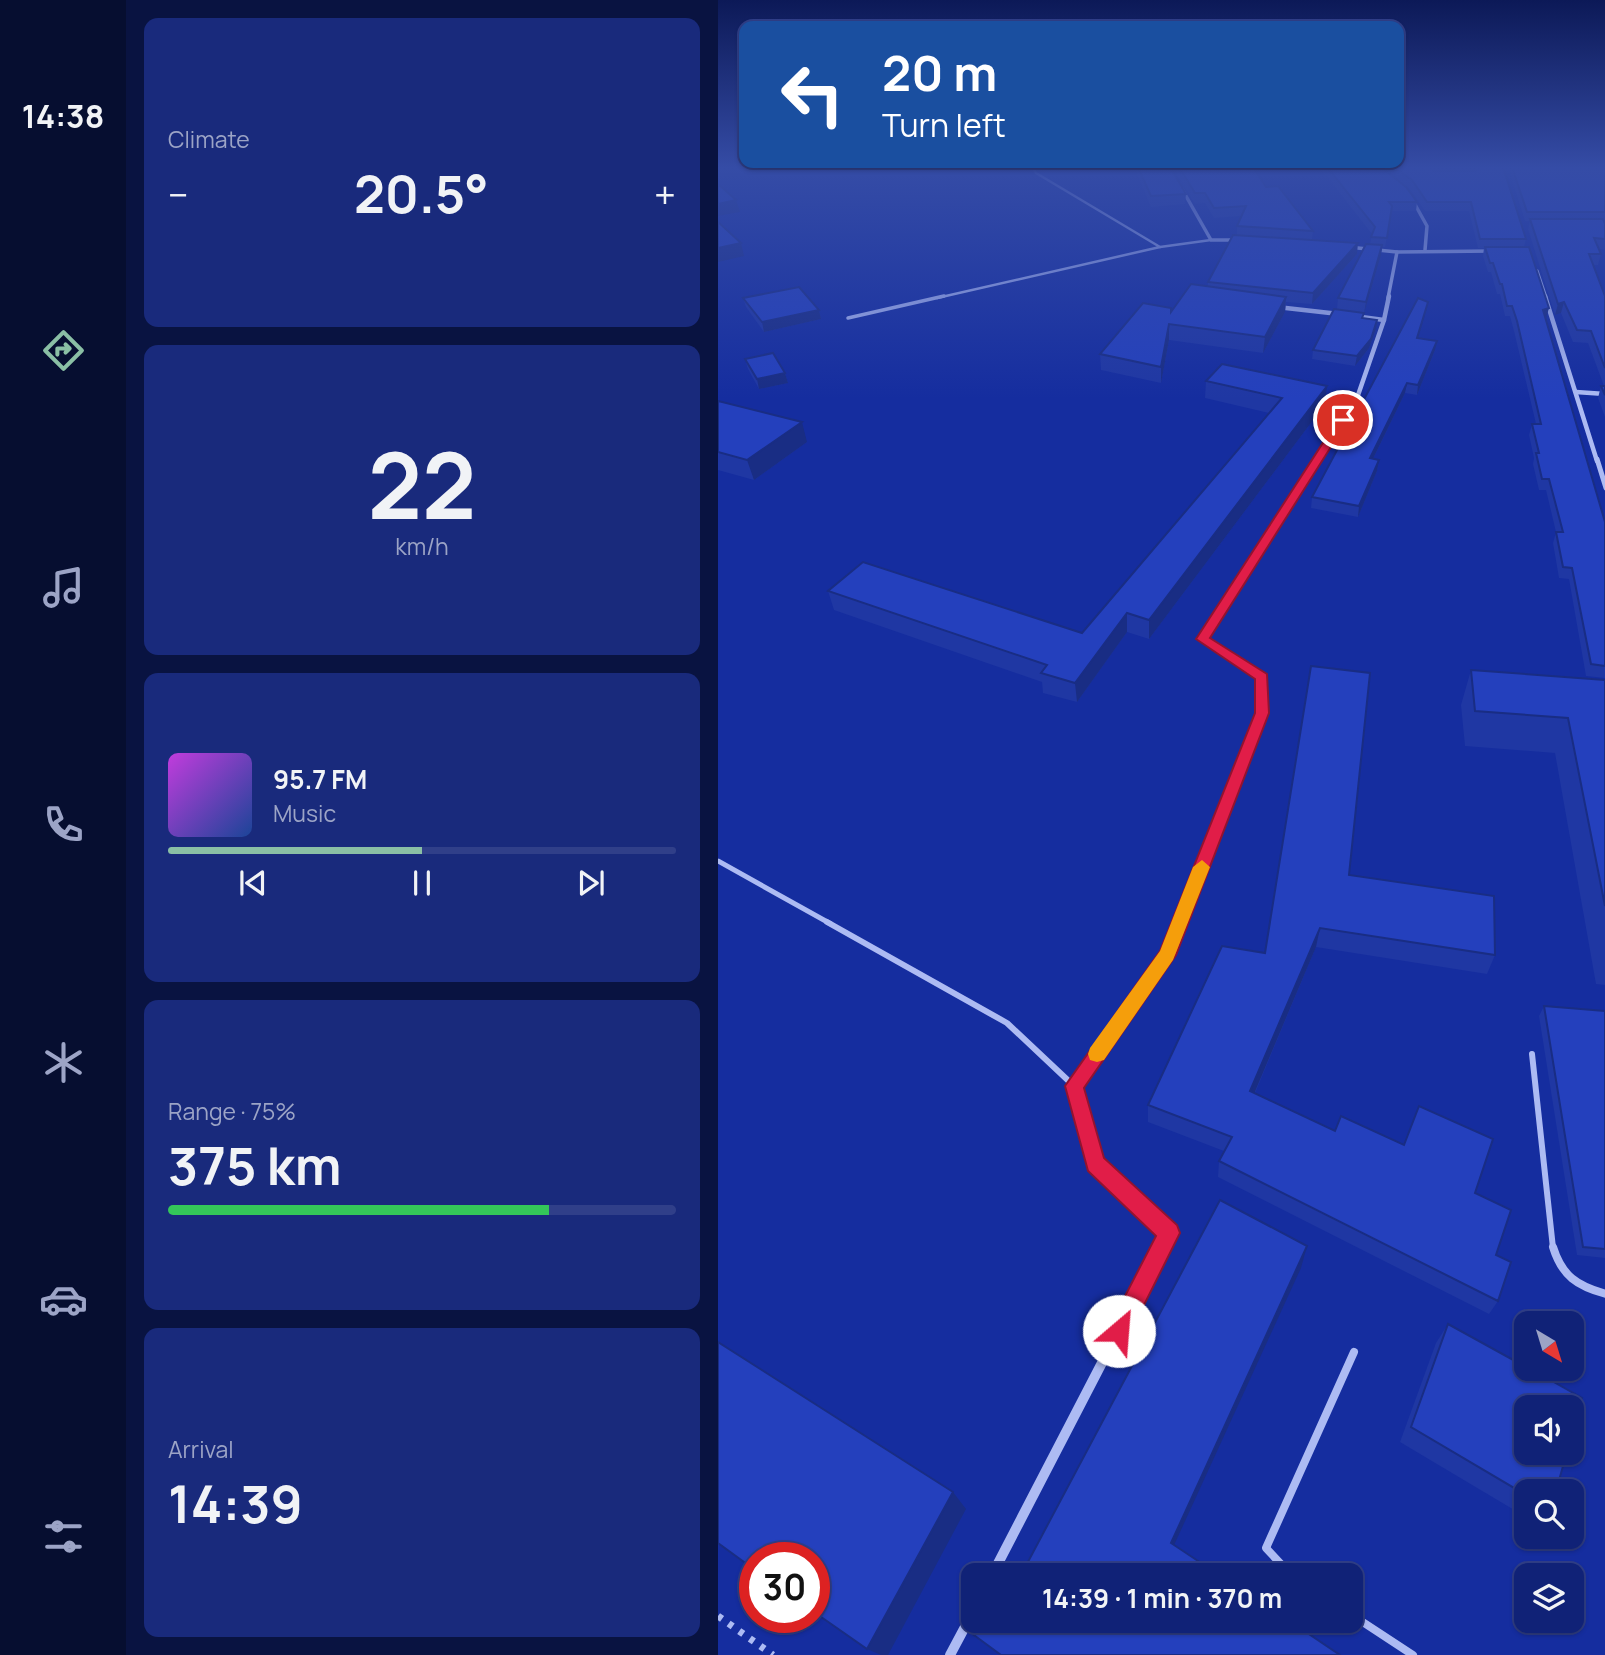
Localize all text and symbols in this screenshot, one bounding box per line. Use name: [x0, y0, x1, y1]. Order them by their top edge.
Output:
text: 20 m: [882, 39, 997, 106]
icon: left: [767, 49, 858, 140]
text: 14:38: [22, 94, 104, 138]
text: Turn left: [882, 103, 1006, 147]
text: Climate: [168, 123, 250, 155]
text: 20.5°: [354, 158, 489, 229]
text: −: [168, 168, 189, 220]
text: +: [654, 168, 676, 220]
icon: directions: [39, 326, 88, 375]
pin: [1313, 390, 1373, 450]
icon: arrive: [1324, 401, 1362, 439]
text: 22: [368, 422, 476, 546]
text: km/h: [395, 530, 449, 562]
icon: music: [39, 563, 88, 612]
text: 95.7 FM: [273, 761, 367, 797]
text: Music: [273, 797, 336, 829]
icon: phone: [39, 800, 88, 849]
icon: previous: [234, 864, 272, 902]
icon: pause: [403, 864, 441, 902]
icon: next: [572, 864, 610, 902]
icon: climate: [39, 1038, 88, 1087]
text: Range · 75%: [168, 1095, 296, 1127]
text: 375 km: [168, 1130, 342, 1201]
icon: car: [39, 1275, 88, 1324]
position arrow: [1082, 1294, 1156, 1368]
north arrow: [1514, 1311, 1584, 1381]
map controls: [1514, 1311, 1584, 1633]
button: sound: [1514, 1395, 1584, 1465]
text: Arrival: [168, 1433, 234, 1465]
text: 14:39: [168, 1468, 303, 1539]
button: search: [1514, 1479, 1584, 1549]
icon: filters: [39, 1512, 88, 1561]
speed limit sign: 30: [739, 1542, 830, 1633]
button: layers: [1514, 1563, 1584, 1633]
text: 14:39 · 1 min · 370 m: [1042, 1580, 1282, 1616]

